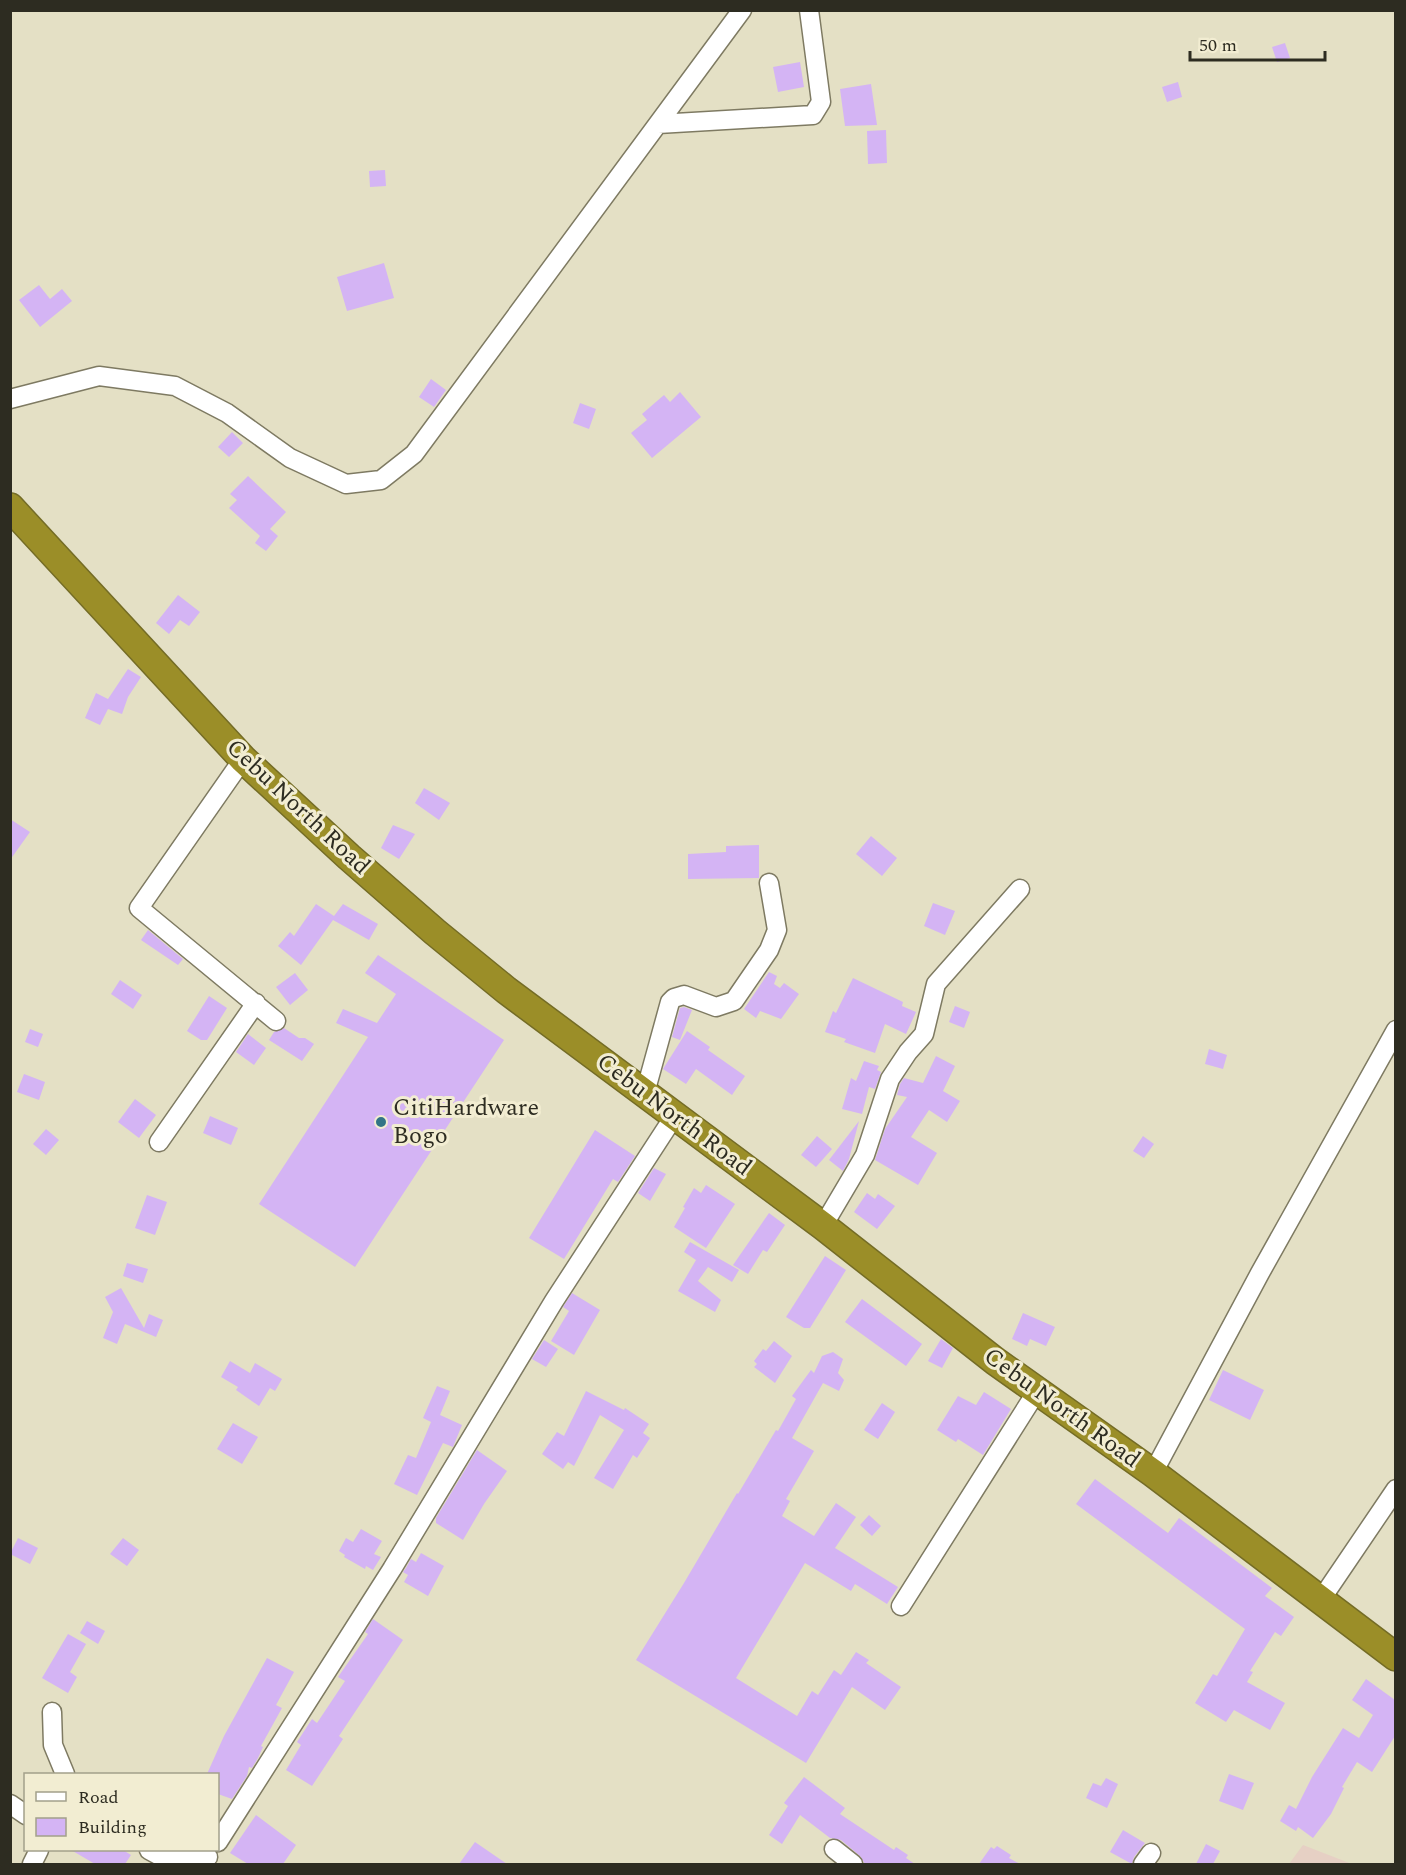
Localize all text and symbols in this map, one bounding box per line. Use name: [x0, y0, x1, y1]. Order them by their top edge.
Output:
scale bar: [1190, 24, 1325, 62]
text: 50 m: [1199, 32, 1237, 59]
street label: Cebu North Road: [218, 730, 378, 884]
street label: Cebu North Road: [589, 1045, 759, 1185]
place label: CitiHardware Bogo: [393, 1090, 539, 1154]
marker: CitiHardware Bogo: [374, 1115, 388, 1129]
street label: Cebu North Road: [976, 1339, 1148, 1477]
legend: [24, 1773, 219, 1851]
text: Road: [78, 1784, 119, 1811]
text: Building: [78, 1814, 147, 1841]

